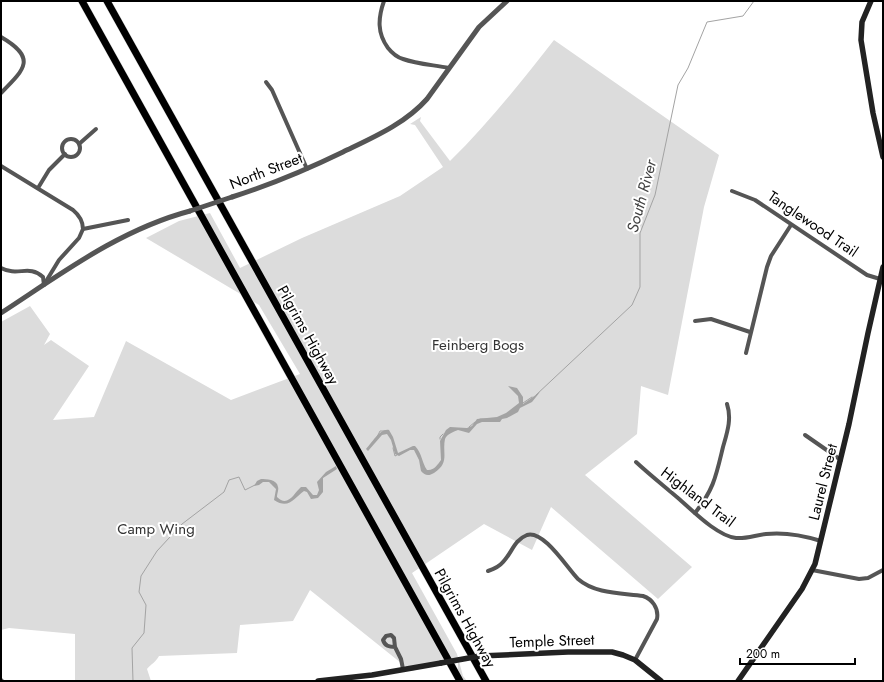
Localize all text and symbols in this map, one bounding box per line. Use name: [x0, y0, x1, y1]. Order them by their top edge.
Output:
street label: North Street: [226, 147, 306, 195]
water label: South River: [621, 156, 663, 235]
street label: Tanglewood Trail: [763, 186, 863, 262]
street label: Pilgrims Highway: [272, 281, 345, 389]
park label: Feinberg Bogs: [432, 334, 524, 356]
street label: Laurel Street: [803, 441, 843, 523]
street label: Highland Trail: [656, 462, 740, 532]
park label: Camp Wing: [117, 518, 195, 540]
street label: Pilgrims Highway: [429, 564, 502, 672]
street label: Temple Street: [509, 629, 595, 653]
scale bar: [740, 640, 855, 666]
text: 200 m: [746, 645, 780, 663]

